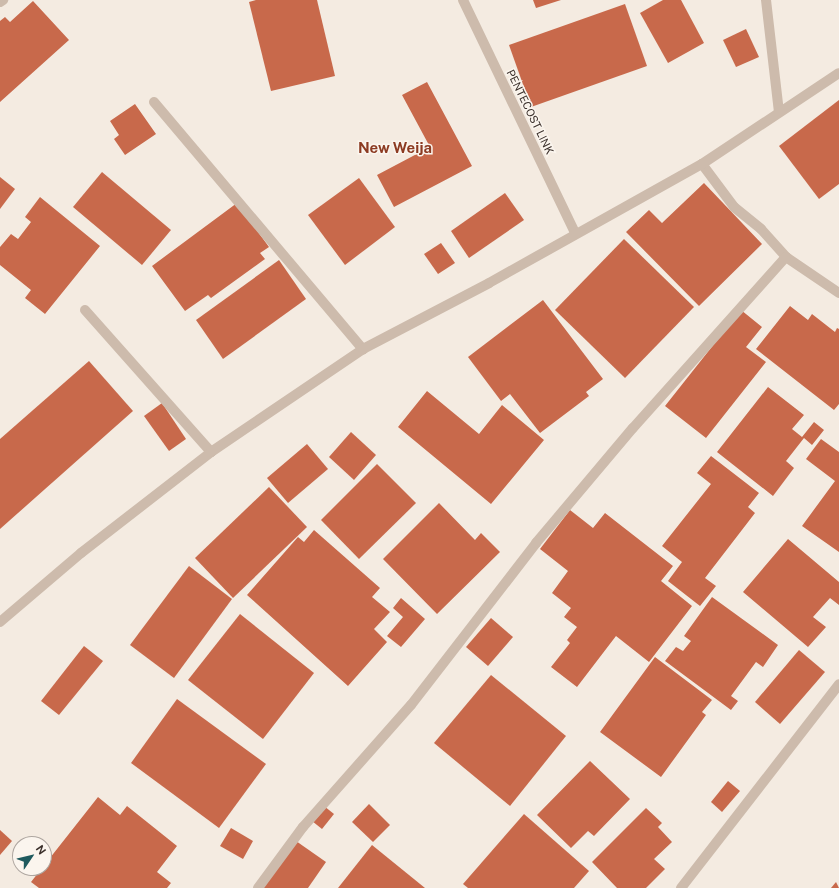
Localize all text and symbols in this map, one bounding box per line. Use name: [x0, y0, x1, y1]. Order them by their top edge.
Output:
street label: PENTECOST LINK: [504, 67, 556, 157]
district label: New Weija: [358, 139, 432, 157]
north arrow: [12, 836, 52, 876]
text: N: [34, 843, 48, 857]

